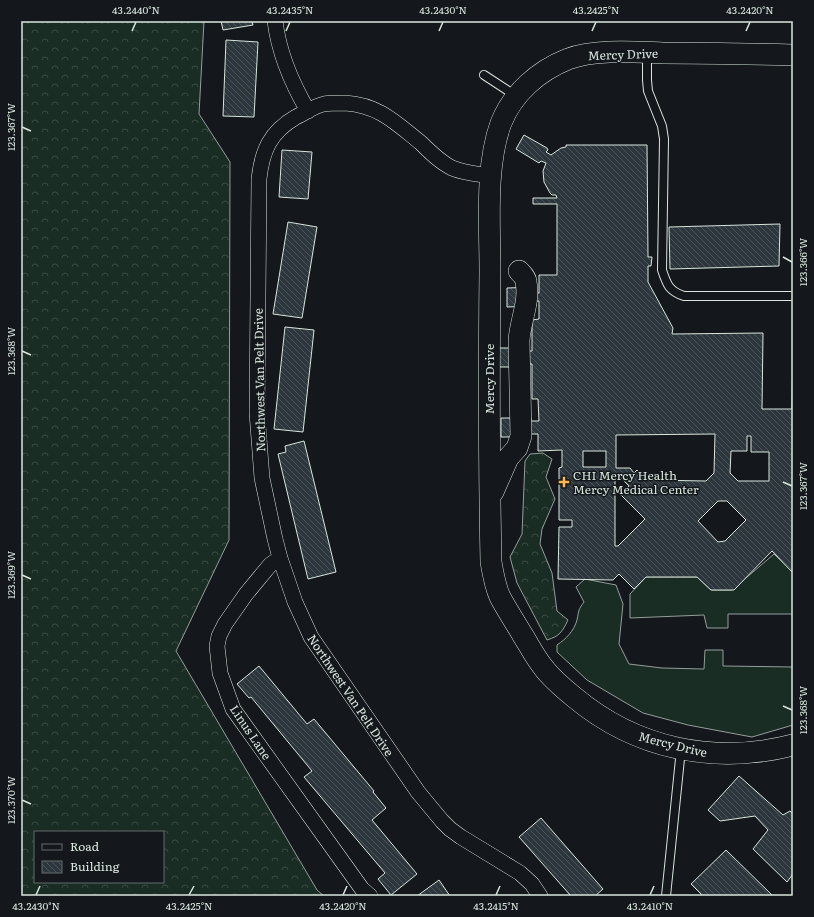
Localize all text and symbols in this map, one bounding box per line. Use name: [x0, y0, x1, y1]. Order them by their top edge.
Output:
text: 43.2440°N: [112, 2, 160, 17]
text: 43.2435°N: [267, 2, 313, 17]
text: 43.2430°N: [419, 2, 467, 17]
text: 43.2425°N: [573, 2, 619, 17]
text: 43.2420°N: [726, 2, 774, 17]
street label: Mercy Drive: [588, 44, 658, 64]
text: 123.367°W: [3, 103, 18, 151]
text: 123.366°W: [795, 238, 810, 286]
street label: Northwest Van Pelt Drive: [249, 308, 269, 452]
text: 123.368°W: [3, 327, 18, 375]
street label: Mercy Drive: [480, 344, 498, 414]
text: 123.367°W: [795, 462, 810, 510]
place label: CHI Mercy Health Mercy Medical Center: [573, 466, 699, 498]
marker: CHI Mercy Health Mercy Medical Center: [558, 476, 570, 488]
text: 123.369°W: [3, 551, 18, 599]
street label: Northwest Van Pelt Drive: [303, 630, 399, 760]
text: 123.368°W: [795, 686, 810, 734]
street label: Linus Lane: [226, 701, 276, 763]
street label: Mercy Drive: [637, 727, 709, 761]
text: 123.370°W: [3, 776, 18, 824]
legend: [34, 831, 164, 883]
text: Road: [70, 837, 100, 855]
text: Building: [70, 857, 120, 875]
text: 43.2430°N: [12, 898, 60, 913]
text: 43.2425°N: [166, 898, 212, 913]
text: 43.2420°N: [319, 898, 367, 913]
text: 43.2415°N: [473, 898, 519, 913]
text: 43.2410°N: [627, 898, 673, 913]

